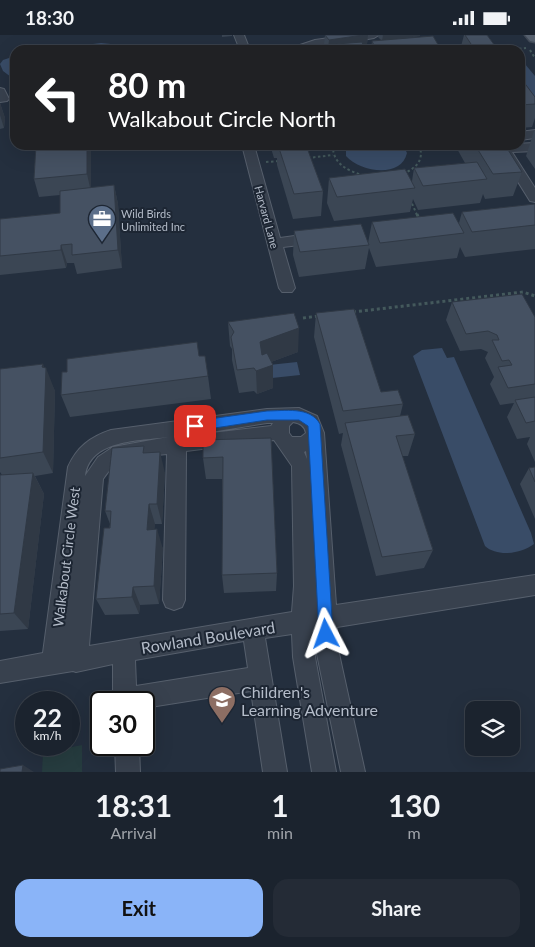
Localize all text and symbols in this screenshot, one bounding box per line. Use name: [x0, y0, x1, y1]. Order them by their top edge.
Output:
text: 18:30: [25, 6, 74, 29]
text: 80 m: [108, 63, 186, 105]
icon: left: [25, 65, 90, 130]
text: Walkabout Circle North: [108, 105, 336, 132]
street label: Harvard Lane: [252, 184, 282, 250]
office icon: Wild Birds Unlimited Inc: [87, 204, 117, 243]
place label: Wild Birds Unlimited Inc: [121, 207, 185, 233]
pin: [174, 405, 216, 447]
icon: arrive: [181, 412, 209, 440]
street label: Walkabout Circle West: [49, 486, 83, 628]
position arrow: [299, 607, 351, 659]
street label: Rowland Boulevard: [140, 617, 276, 657]
place label: Children's Learning Adventure: [241, 682, 378, 719]
school or university icon: Children's Learning Adventure: [207, 685, 237, 724]
speed limit sign: 30: [90, 691, 155, 756]
map controls: [465, 701, 520, 756]
button: layers: [465, 701, 520, 756]
text: 22: [33, 702, 62, 732]
text: km/h: [33, 728, 62, 743]
text: 18:31: [95, 787, 172, 823]
text: 1: [271, 787, 289, 823]
text: 130: [388, 787, 440, 823]
text: Arrival: [110, 823, 157, 842]
text: min: [267, 823, 293, 842]
text: m: [407, 823, 421, 842]
button: Exit: [15, 879, 263, 937]
button: Share: [273, 879, 520, 937]

